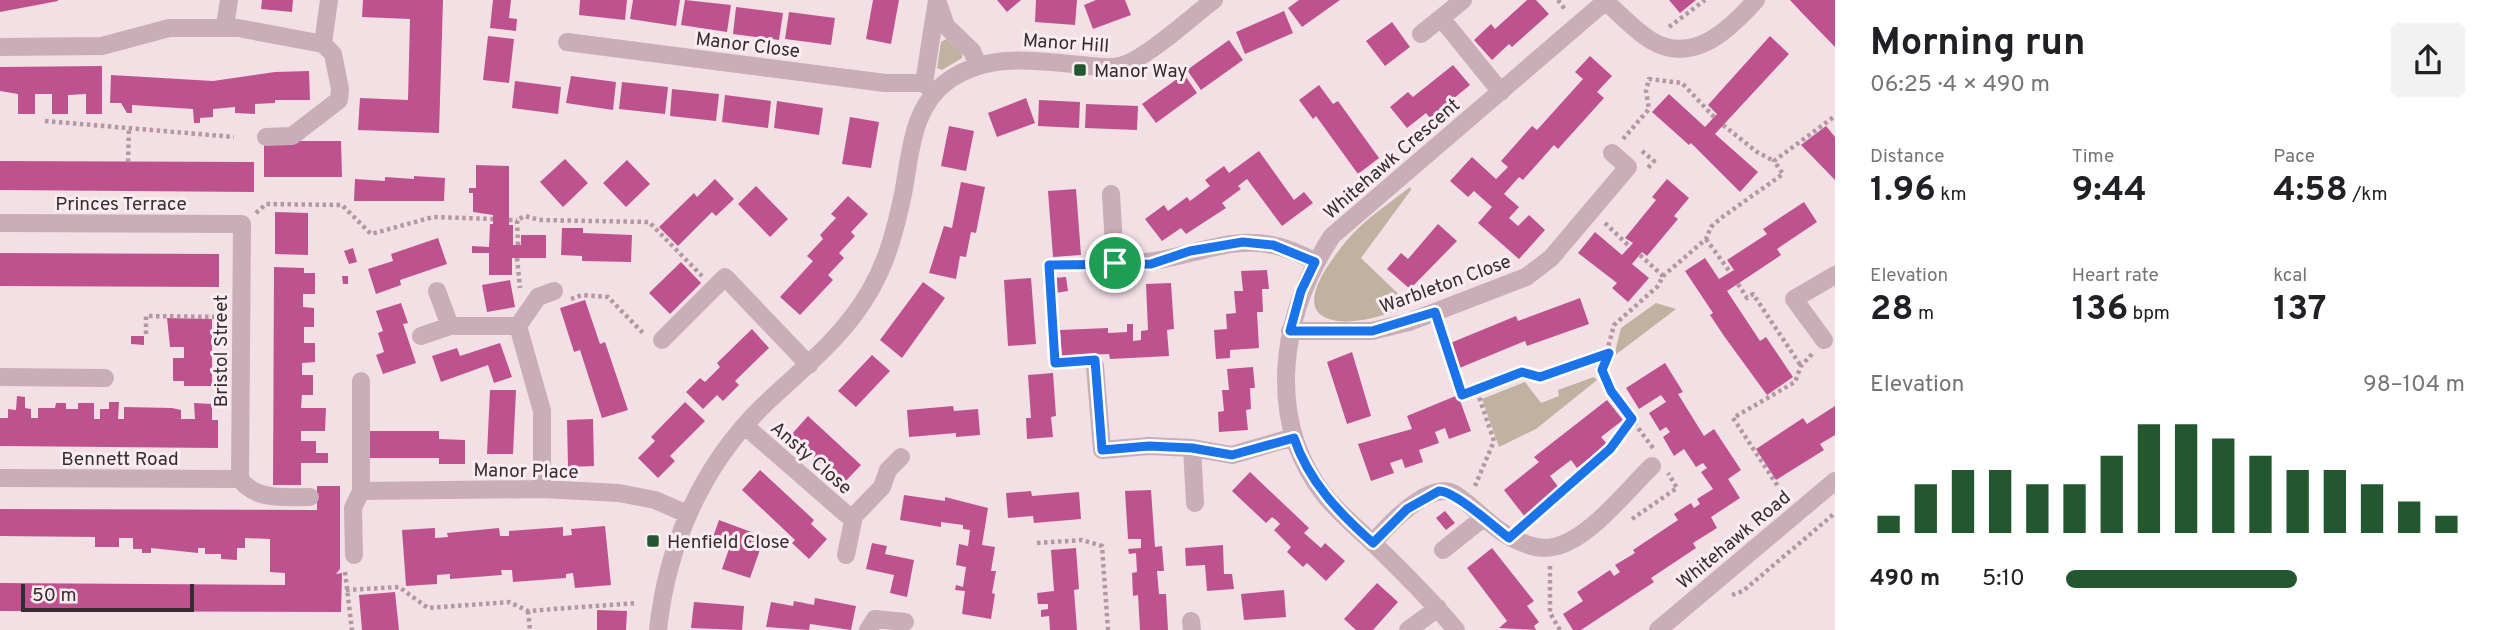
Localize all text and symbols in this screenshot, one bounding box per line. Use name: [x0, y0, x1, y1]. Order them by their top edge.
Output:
text: Morning run: [1870, 20, 2086, 69]
button: share: [2391, 23, 2465, 97]
street label: Manor Close: [694, 28, 801, 64]
street label: Manor Hill: [1022, 29, 1110, 59]
place label: Manor Way: [1094, 60, 1187, 84]
marker: Manor Way: [1072, 62, 1088, 78]
text: 06:25 · 4 × 490 m: [1870, 71, 2050, 100]
street label: Whitehawk Crescent: [1319, 94, 1465, 225]
text: Distance: [1870, 145, 1945, 169]
text: Time: [2072, 145, 2114, 169]
text: Pace: [2273, 145, 2315, 169]
text: 1.96: [1870, 169, 1936, 213]
text: 9:44: [2072, 169, 2147, 213]
text: 4:58: [2273, 169, 2348, 213]
text: km: [1936, 183, 1966, 207]
text: /km: [2348, 183, 2388, 207]
street label: Princes Terrace: [55, 193, 187, 217]
pin: [1085, 233, 1145, 293]
icon: arrive: [1096, 244, 1134, 282]
street label: Warbleton Close: [1377, 250, 1515, 320]
text: Elevation: [1870, 264, 1948, 288]
text: Heart rate: [2072, 264, 2159, 288]
text: kcal: [2273, 264, 2307, 288]
text: 28: [1870, 288, 1913, 332]
text: 136: [2072, 288, 2128, 332]
text: 137: [2273, 288, 2327, 332]
street label: Bristol Street: [210, 295, 234, 407]
text: m: [1913, 302, 1934, 326]
text: bpm: [2128, 302, 2170, 326]
text: Elevation: [1870, 371, 1965, 400]
text: 98–104 m: [2363, 371, 2465, 400]
street label: Ansty Close: [765, 417, 856, 500]
street label: Bennett Road: [61, 448, 179, 472]
street label: Manor Place: [473, 459, 579, 485]
street label: Whitehawk Road: [1672, 486, 1796, 595]
place label: Henfield Close: [667, 531, 790, 555]
marker: Henfield Close: [645, 533, 661, 549]
text: 490 m: [1870, 565, 1940, 594]
text: 5:10: [1982, 565, 2025, 594]
scale bar: [21, 581, 194, 613]
text: 50 m: [32, 584, 77, 608]

